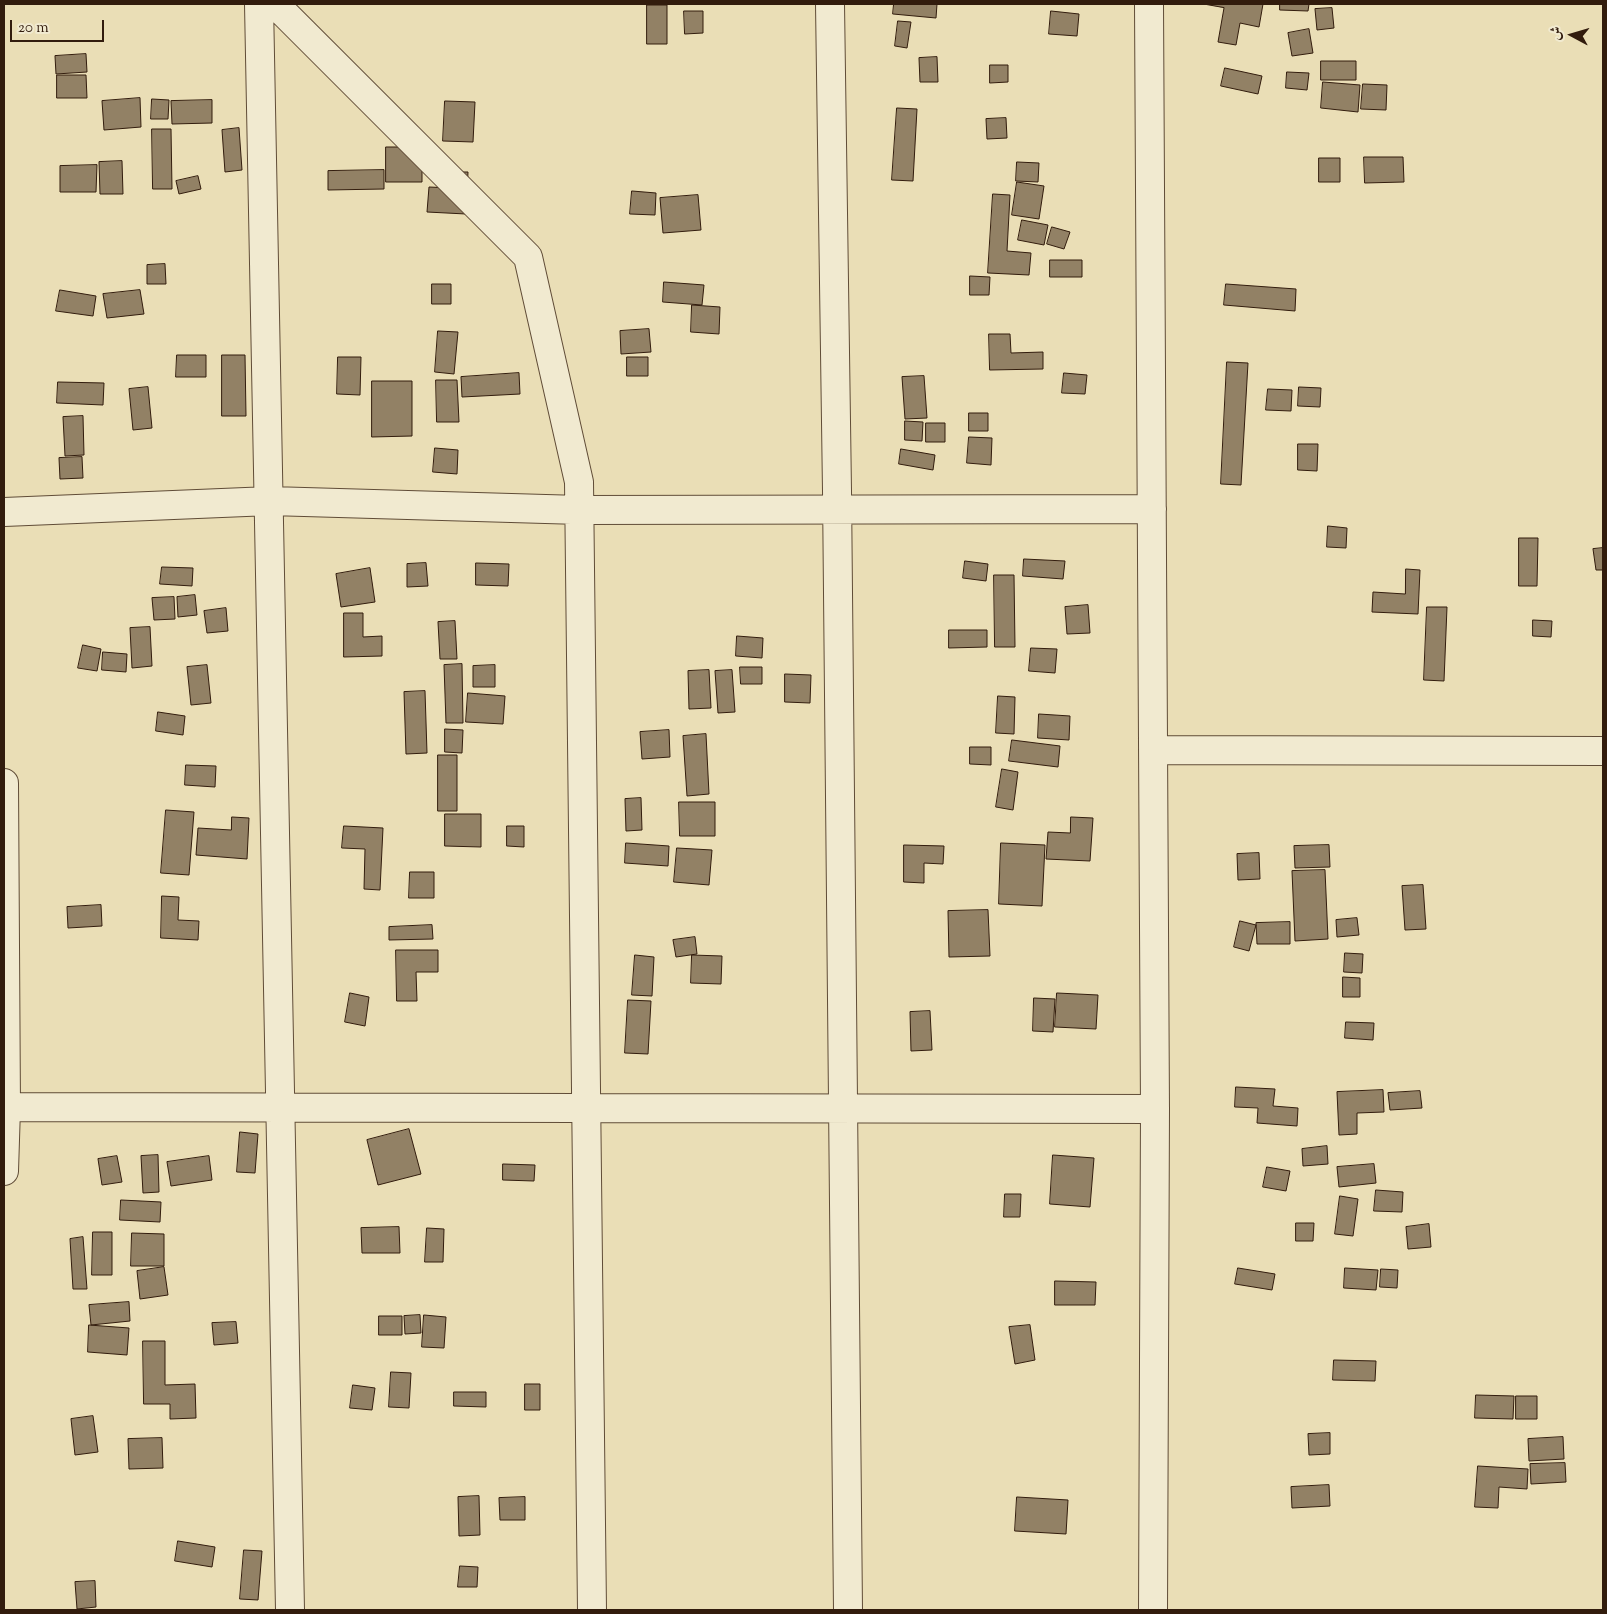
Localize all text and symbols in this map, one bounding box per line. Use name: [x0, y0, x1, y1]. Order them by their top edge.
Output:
scale bar: [12, 10, 106, 42]
north arrow: [1547, 10, 1597, 60]
text: 20 m: [18, 18, 49, 39]
text: ش: [1546, 25, 1568, 41]

